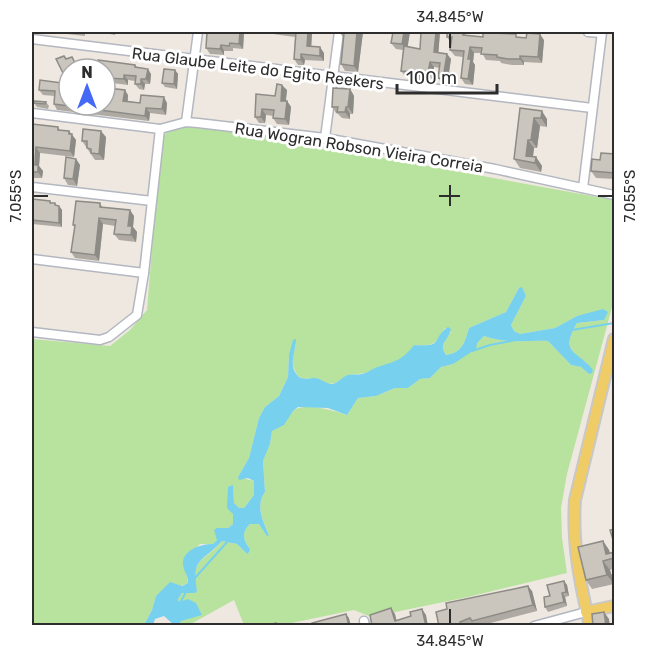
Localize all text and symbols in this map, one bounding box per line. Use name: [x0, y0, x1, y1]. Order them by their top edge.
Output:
text: 34.845°W: [416, 8, 484, 26]
street label: Rua Glaube Leite do Egito Reekers: [131, 44, 385, 93]
north arrow: [57, 57, 117, 117]
scale bar: [397, 57, 498, 95]
text: N: [81, 63, 93, 82]
text: 100 m: [406, 67, 457, 89]
street label: Rua Wogran Robson Vieira Correia: [233, 118, 484, 177]
text: 7.055°S: [7, 170, 25, 222]
text: 7.055°S: [621, 170, 639, 222]
text: 34.845°W: [416, 632, 484, 650]

